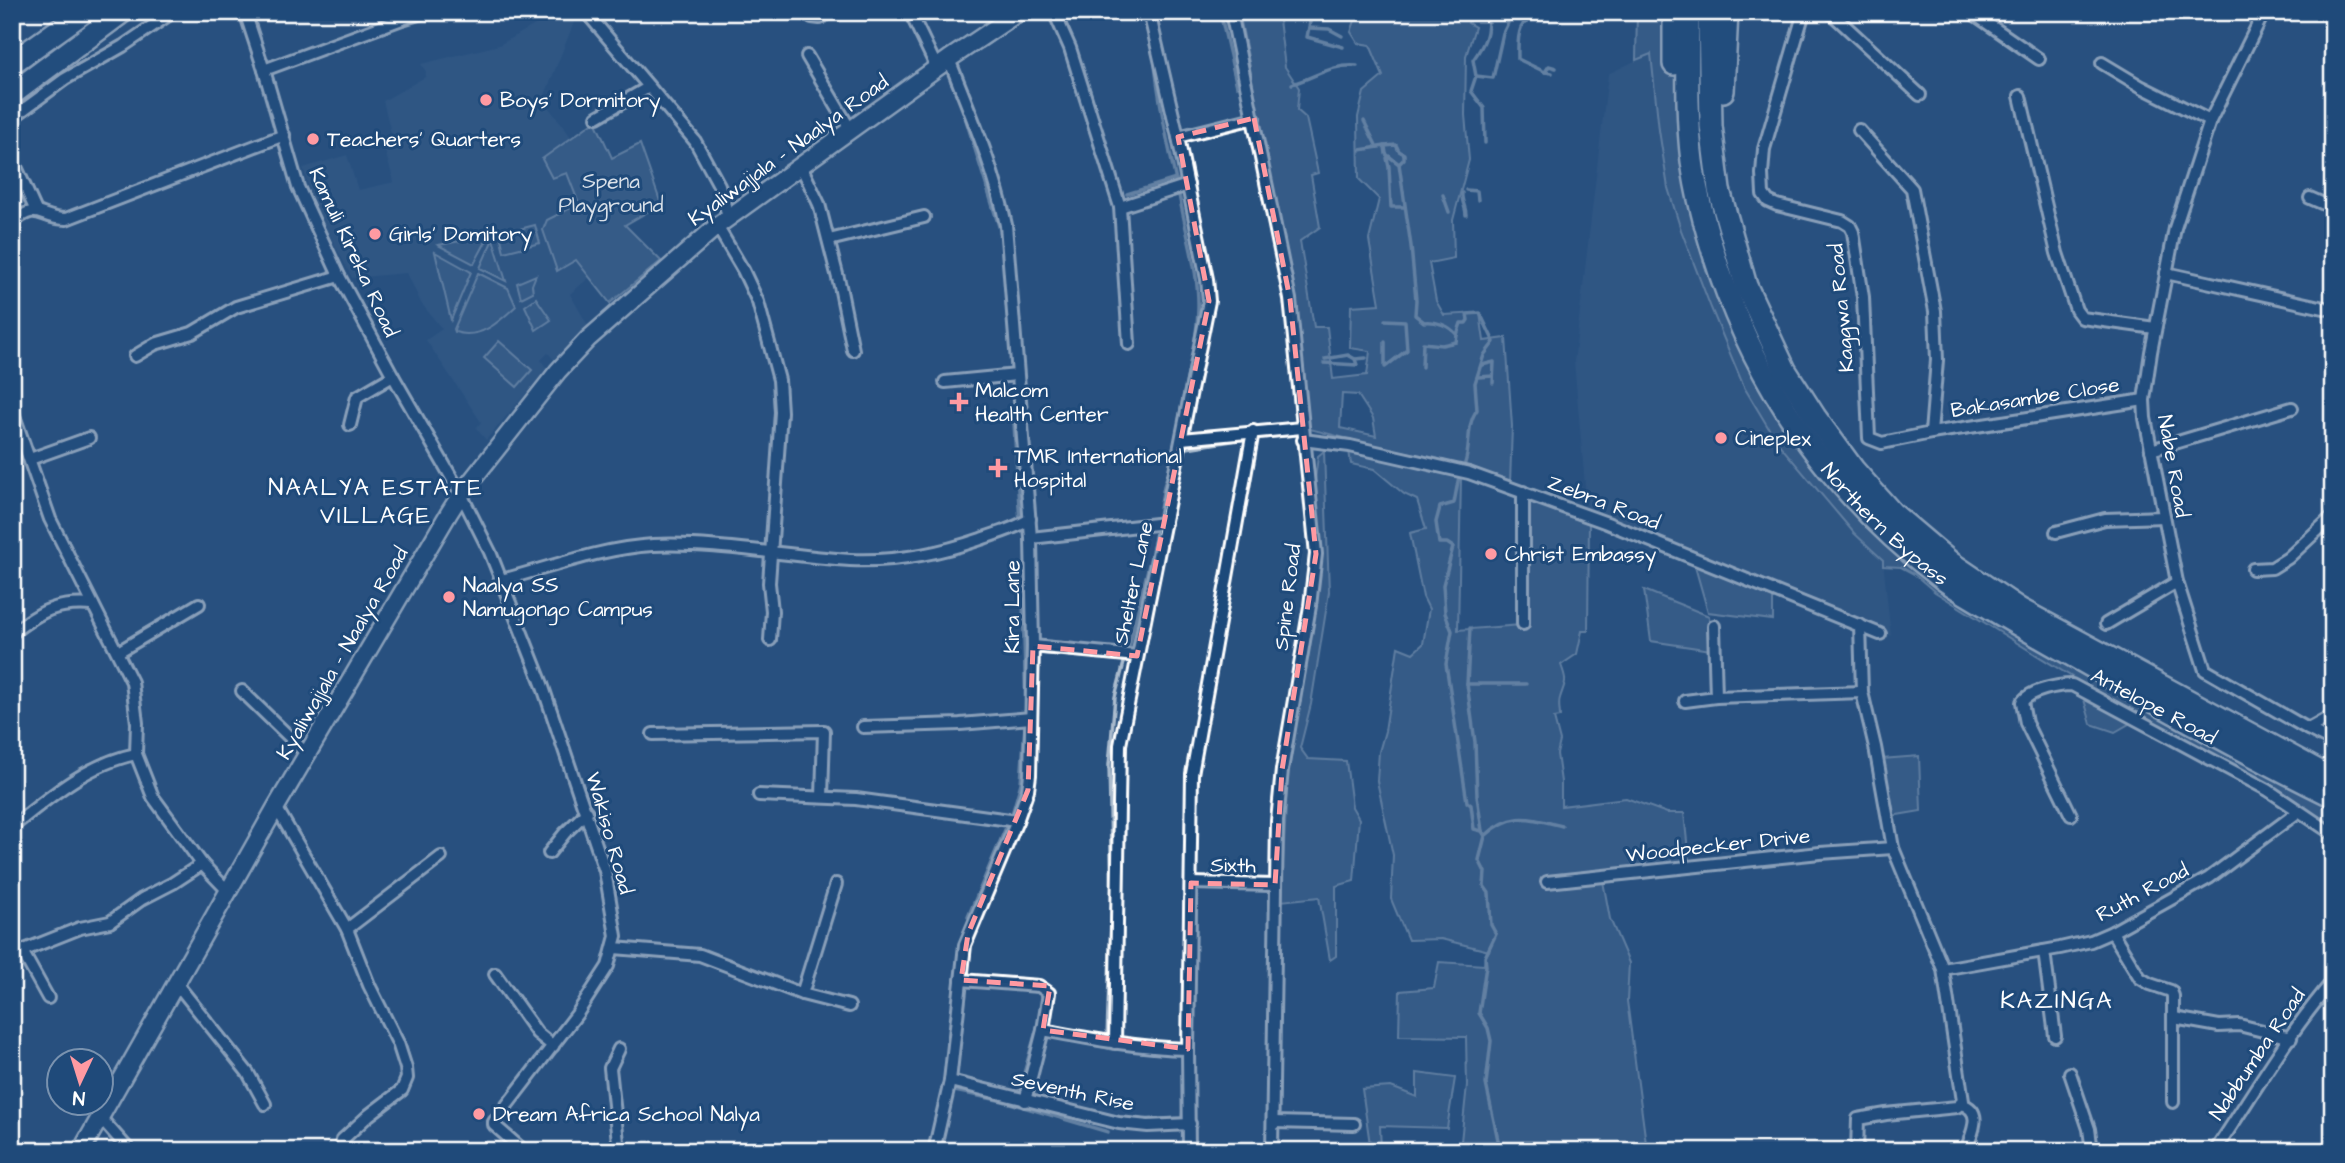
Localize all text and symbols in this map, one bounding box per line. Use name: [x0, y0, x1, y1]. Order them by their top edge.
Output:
street label: Kyaliwajjala - Naalya Road: [682, 68, 896, 235]
place label: Boys' Dormitory: [500, 86, 661, 117]
marker: Boys' Dormitory: [478, 92, 494, 108]
place label: Teachers' Quarters: [327, 125, 521, 154]
marker: Teachers' Quarters: [305, 131, 321, 147]
street label: Kamuli Kireka Road: [301, 163, 406, 342]
park label: Spena Playground: [558, 167, 664, 222]
place label: Girls' Domitory: [389, 220, 533, 251]
marker: Girls' Domitory: [367, 226, 383, 242]
street label: Kaggwa Road: [1821, 242, 1864, 374]
street label: Bakasambe Close: [1949, 370, 2121, 425]
place label: Malcom Health Center: [975, 376, 1109, 429]
marker: Malcom Health Center: [949, 392, 969, 412]
street label: Nabe Road: [2150, 413, 2197, 520]
place label: Cineplex: [1735, 424, 1811, 454]
marker: Cineplex: [1713, 430, 1729, 446]
place label: TMR International Hospital: [1014, 442, 1182, 496]
street label: Northern Bypass: [1814, 457, 1954, 593]
marker: TMR International Hospital: [988, 458, 1008, 478]
street label: Zebra Road: [1543, 468, 1665, 537]
district label: NAALYA ESTATE VILLAGE: [268, 471, 484, 533]
street label: Shelter Lane: [1106, 519, 1161, 647]
place label: Christ Embassy: [1505, 540, 1657, 571]
street label: Kyaliwajjala - Naalya Road: [270, 541, 417, 766]
street label: Spine Road: [1267, 542, 1309, 652]
marker: Christ Embassy: [1483, 546, 1499, 562]
street label: Kira Lane: [998, 560, 1027, 654]
place label: Naalya SS Namugongo Campus: [463, 571, 653, 626]
marker: Naalya SS Namugongo Campus: [441, 589, 457, 605]
street label: Antelope Road: [2085, 661, 2222, 753]
street label: Wakiso Road: [578, 769, 641, 898]
street label: Woodpecker Drive: [1624, 821, 1812, 871]
street label: Sixth: [1210, 851, 1257, 880]
street label: Ruth Road: [2091, 856, 2194, 929]
street label: Nabbumba Road: [2202, 982, 2313, 1126]
district label: KAZINGA: [2000, 984, 2114, 1018]
north arrow: [46, 1048, 116, 1118]
street label: Seventh Rise: [1009, 1064, 1137, 1119]
text: N: [72, 1084, 86, 1111]
place label: Dream Africa School Nalya: [493, 1100, 760, 1131]
marker: Dream Africa School Nalya: [471, 1106, 487, 1122]

